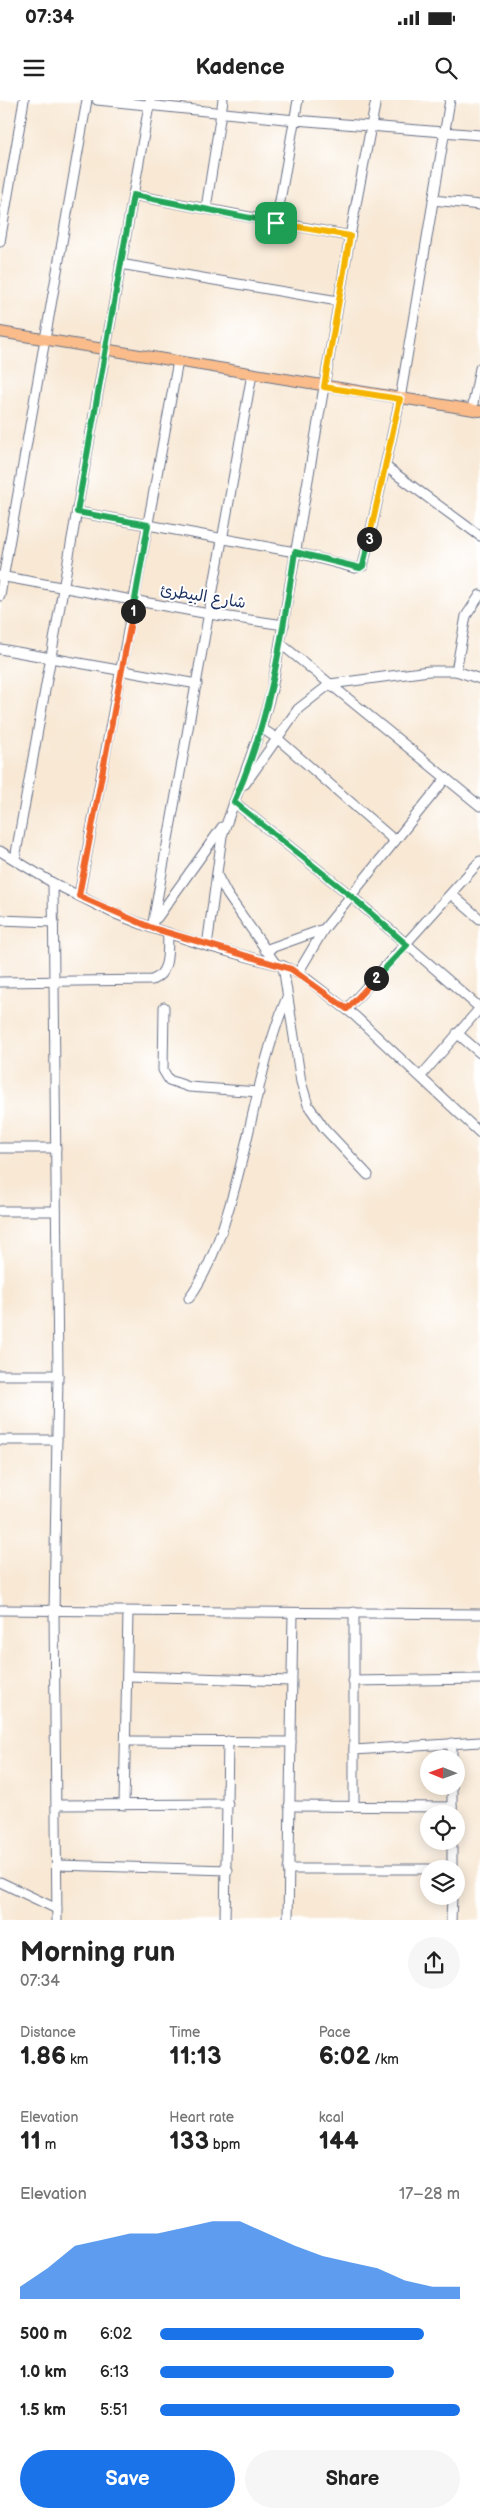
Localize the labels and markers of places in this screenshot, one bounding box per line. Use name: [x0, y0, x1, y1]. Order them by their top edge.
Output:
pin: [255, 202, 297, 244]
pin: 3: [356, 526, 382, 552]
pin: 1: [120, 598, 146, 624]
pin: 2: [364, 966, 388, 990]

